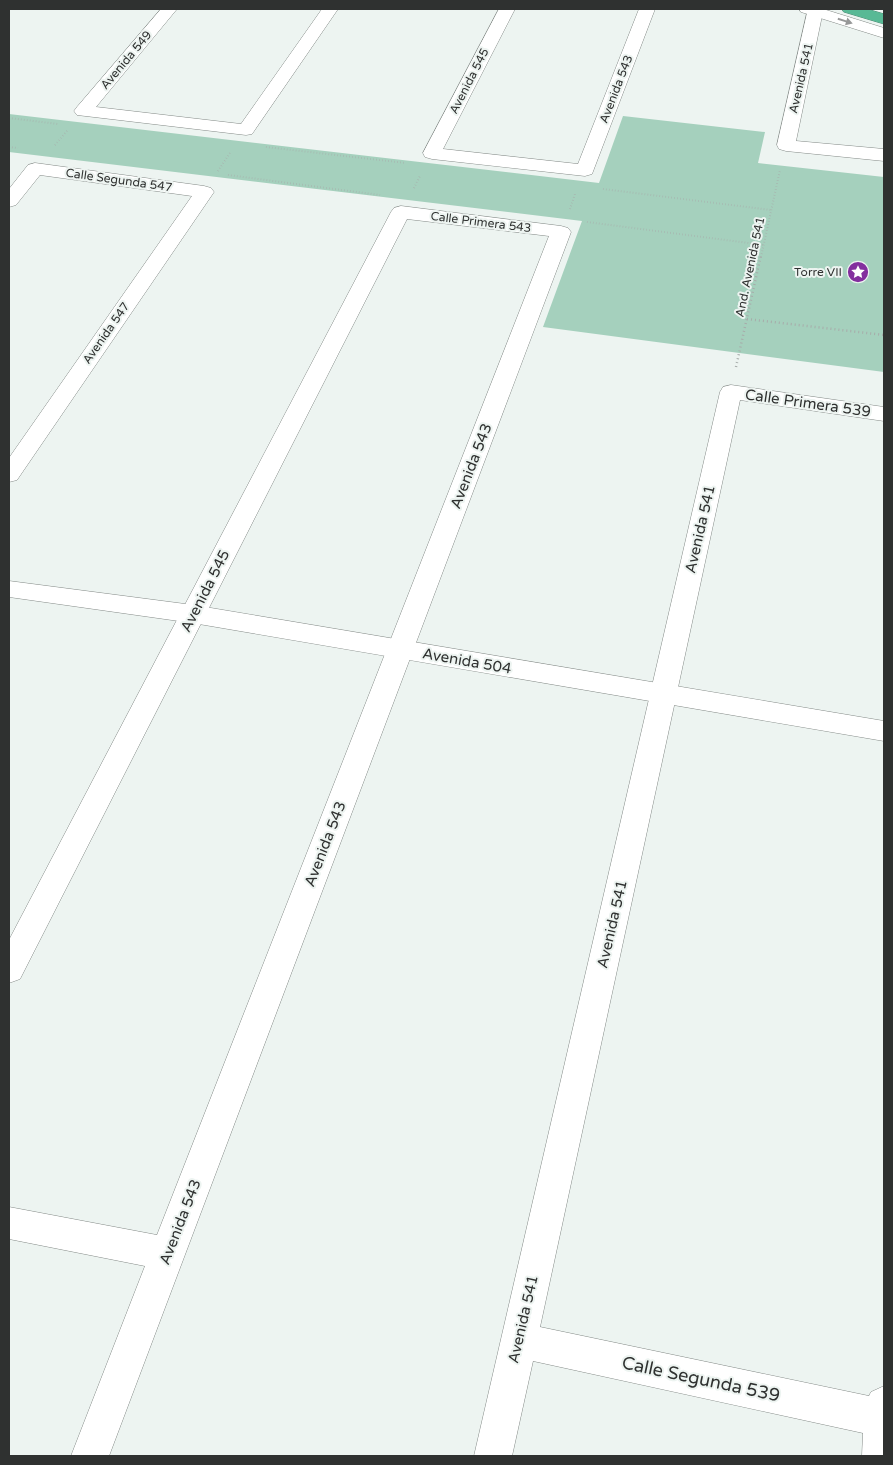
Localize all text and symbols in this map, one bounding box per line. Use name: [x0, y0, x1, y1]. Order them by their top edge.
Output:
one-way arrow: [838, 17, 853, 25]
street label: Avenida 549: [98, 28, 154, 92]
street label: Avenida 541: [786, 41, 816, 115]
street label: Avenida 545: [446, 46, 492, 116]
street label: Avenida 543: [597, 53, 635, 125]
street label: Calle Segunda 547: [65, 166, 173, 194]
street label: Calle Primera 543: [430, 209, 532, 235]
street label: And. Avenida 541: [733, 216, 767, 318]
place icon: Torre VII: [846, 260, 870, 284]
place label: Torre VII: [794, 265, 842, 279]
street label: Avenida 547: [80, 300, 132, 366]
street label: Calle Primera 539: [744, 385, 872, 421]
street label: Avenida 543: [446, 421, 496, 511]
street label: Avenida 541: [681, 483, 719, 575]
street label: Avenida 545: [177, 547, 233, 635]
street label: Avenida 504: [421, 644, 513, 678]
street label: Avenida 543: [300, 799, 350, 889]
street label: Avenida 541: [593, 878, 631, 970]
street label: Avenida 543: [155, 1177, 205, 1267]
street label: Avenida 541: [504, 1273, 542, 1365]
street label: Calle Segunda 539: [620, 1351, 782, 1407]

